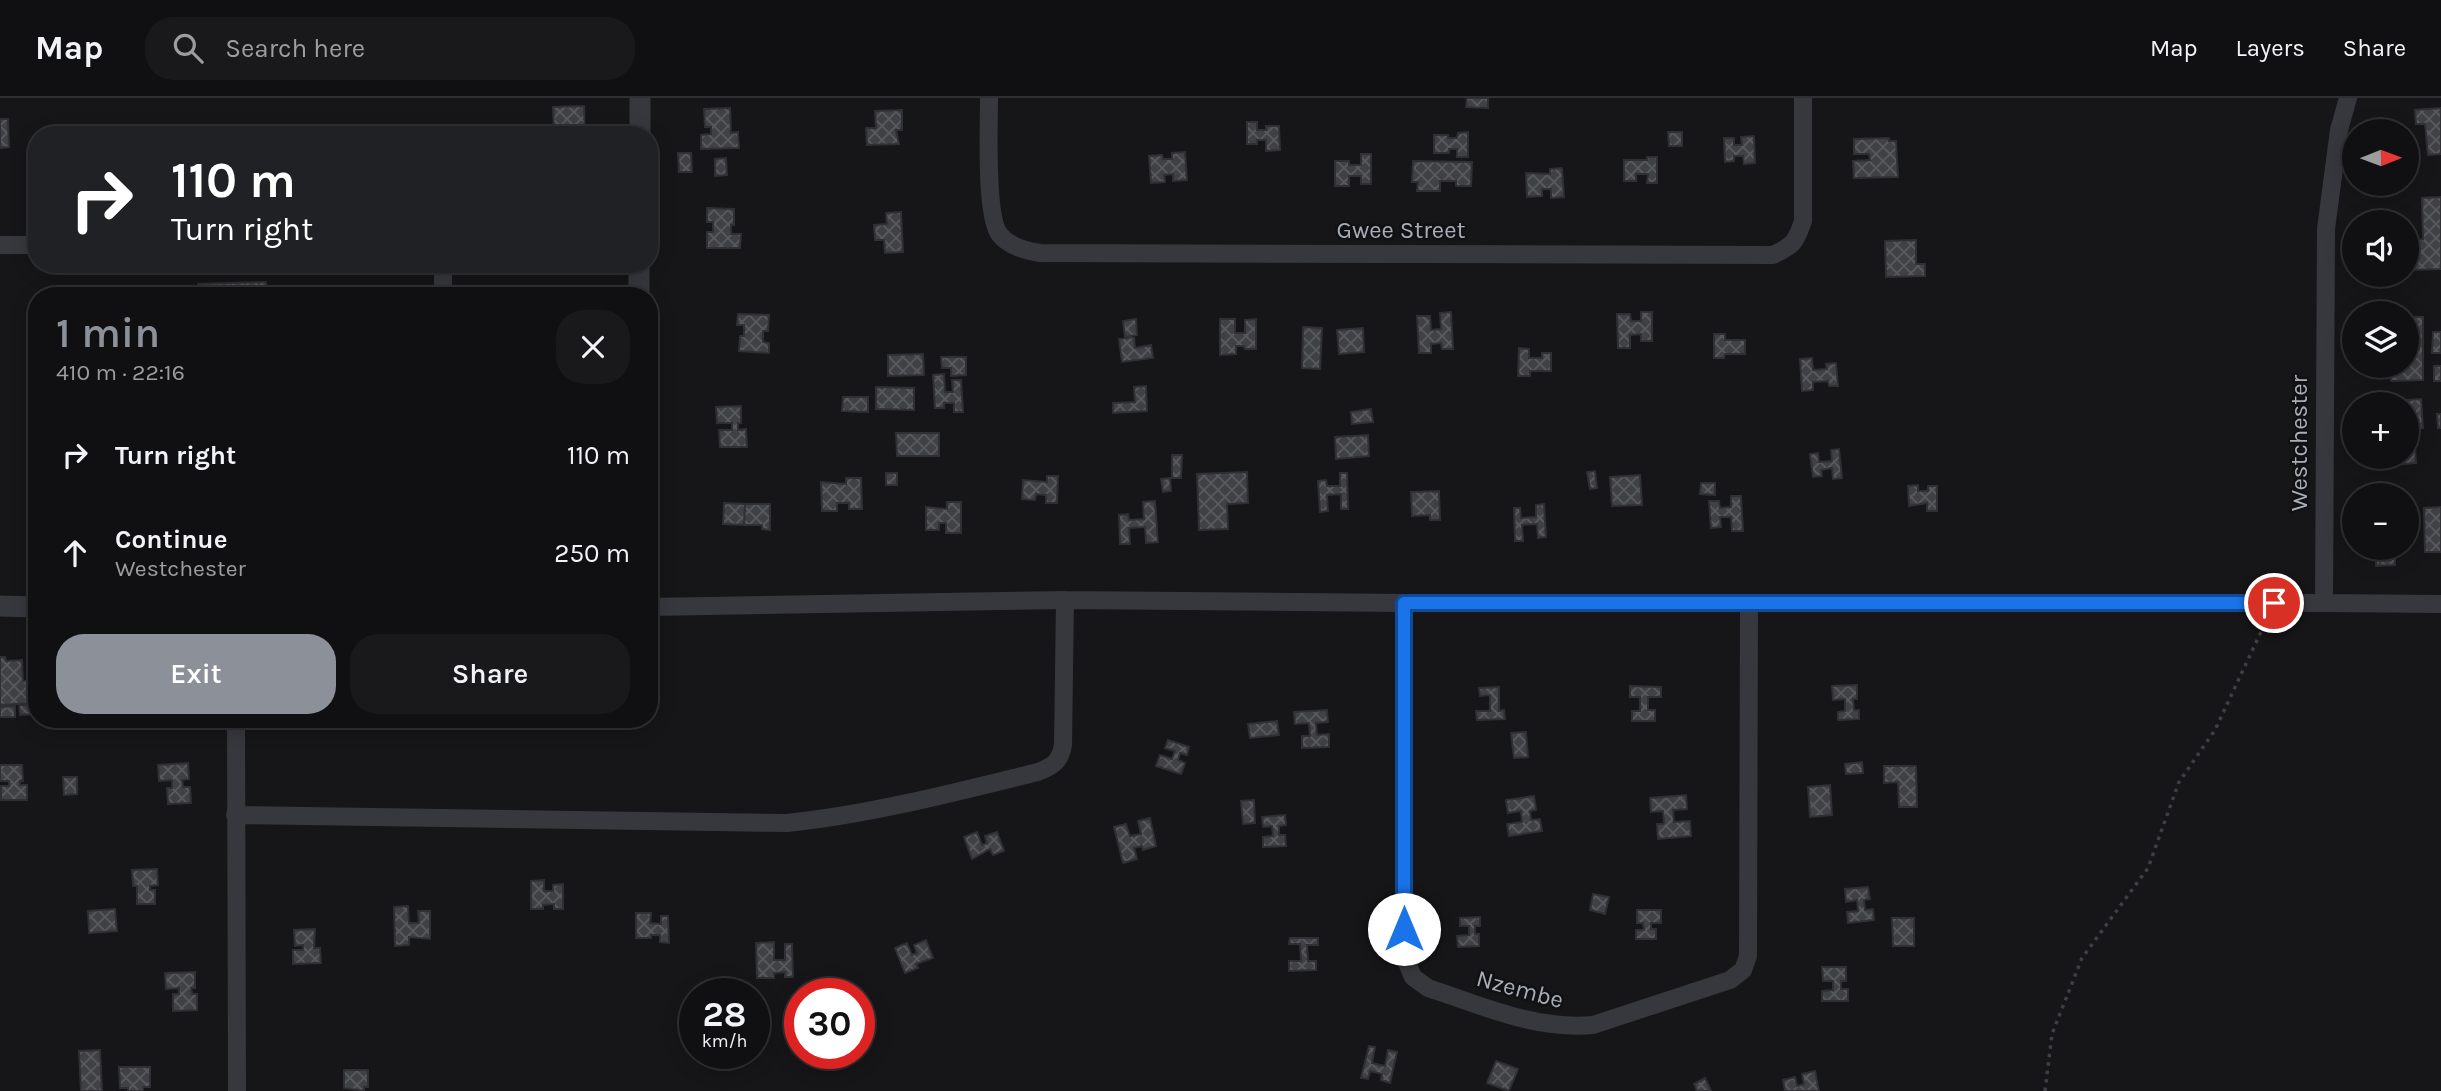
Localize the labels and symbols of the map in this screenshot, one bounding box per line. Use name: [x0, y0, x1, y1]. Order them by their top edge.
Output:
north arrow: [2342, 119, 2418, 196]
street label: Gwee Street: [1336, 216, 1466, 244]
street label: Westchester: [2285, 374, 2313, 511]
pin: [2244, 573, 2304, 633]
position arrow: [1367, 892, 1441, 966]
street label: Nzembe: [1473, 964, 1567, 1014]
speed limit sign: 30: [784, 978, 875, 1069]

